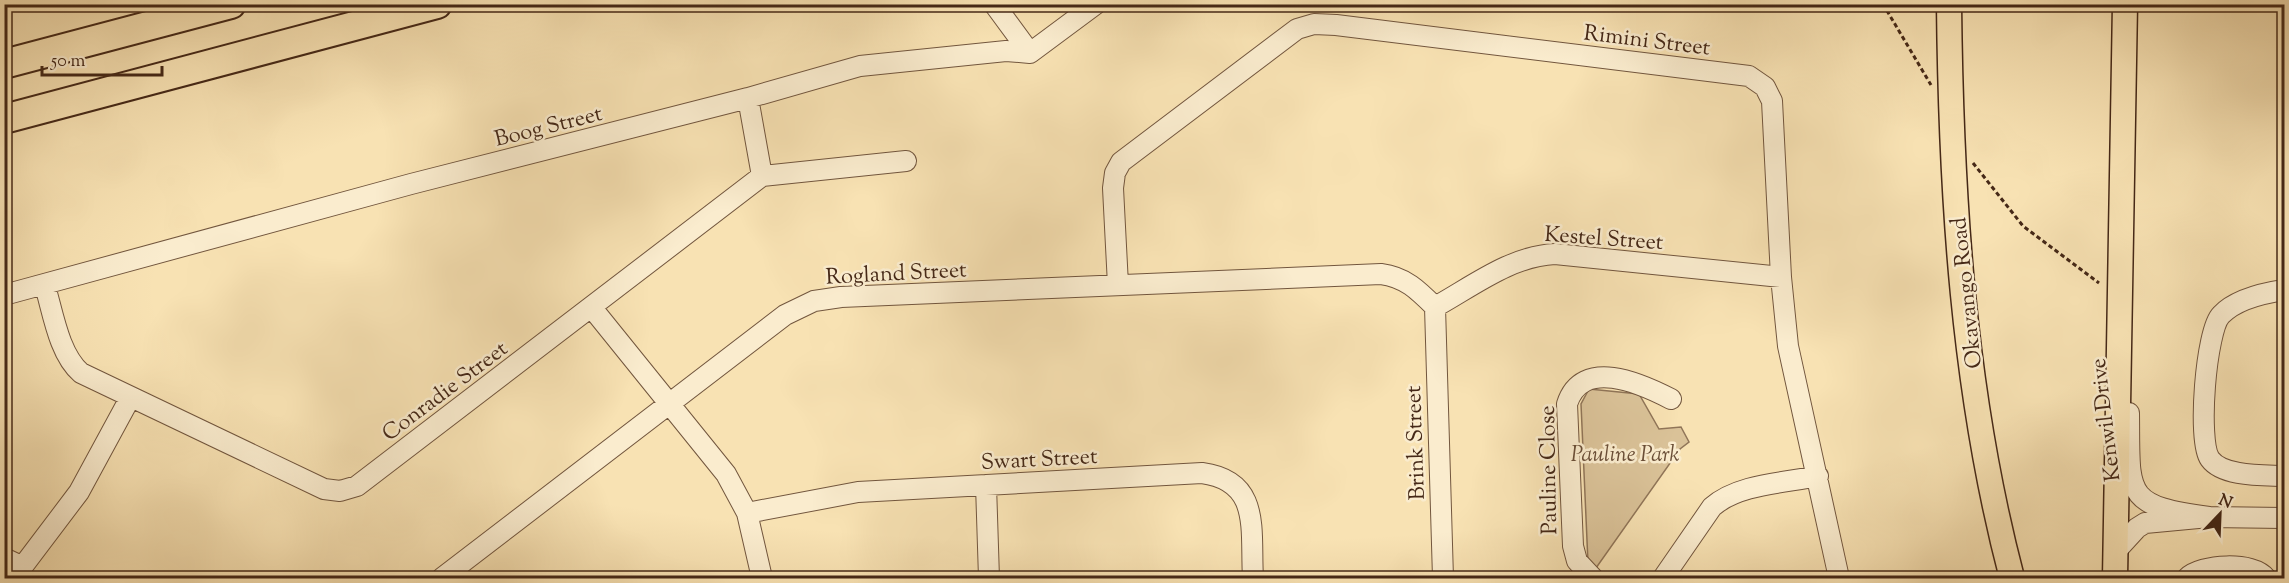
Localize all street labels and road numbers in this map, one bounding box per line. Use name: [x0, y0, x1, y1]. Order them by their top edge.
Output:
street label: Rimini Street: [1582, 18, 1712, 66]
street label: Boog Street: [491, 99, 606, 157]
street label: Okavango Road: [1944, 216, 1992, 370]
street label: Kestel Street: [1543, 220, 1665, 260]
street label: Rogland Street: [825, 255, 968, 295]
street label: Conradie Street: [376, 334, 516, 450]
street label: Kenwil Drive: [2084, 356, 2130, 483]
street label: Brink Street: [1399, 384, 1435, 501]
street label: Pauline Close: [1533, 405, 1567, 535]
street label: Swart Street: [980, 442, 1099, 480]

